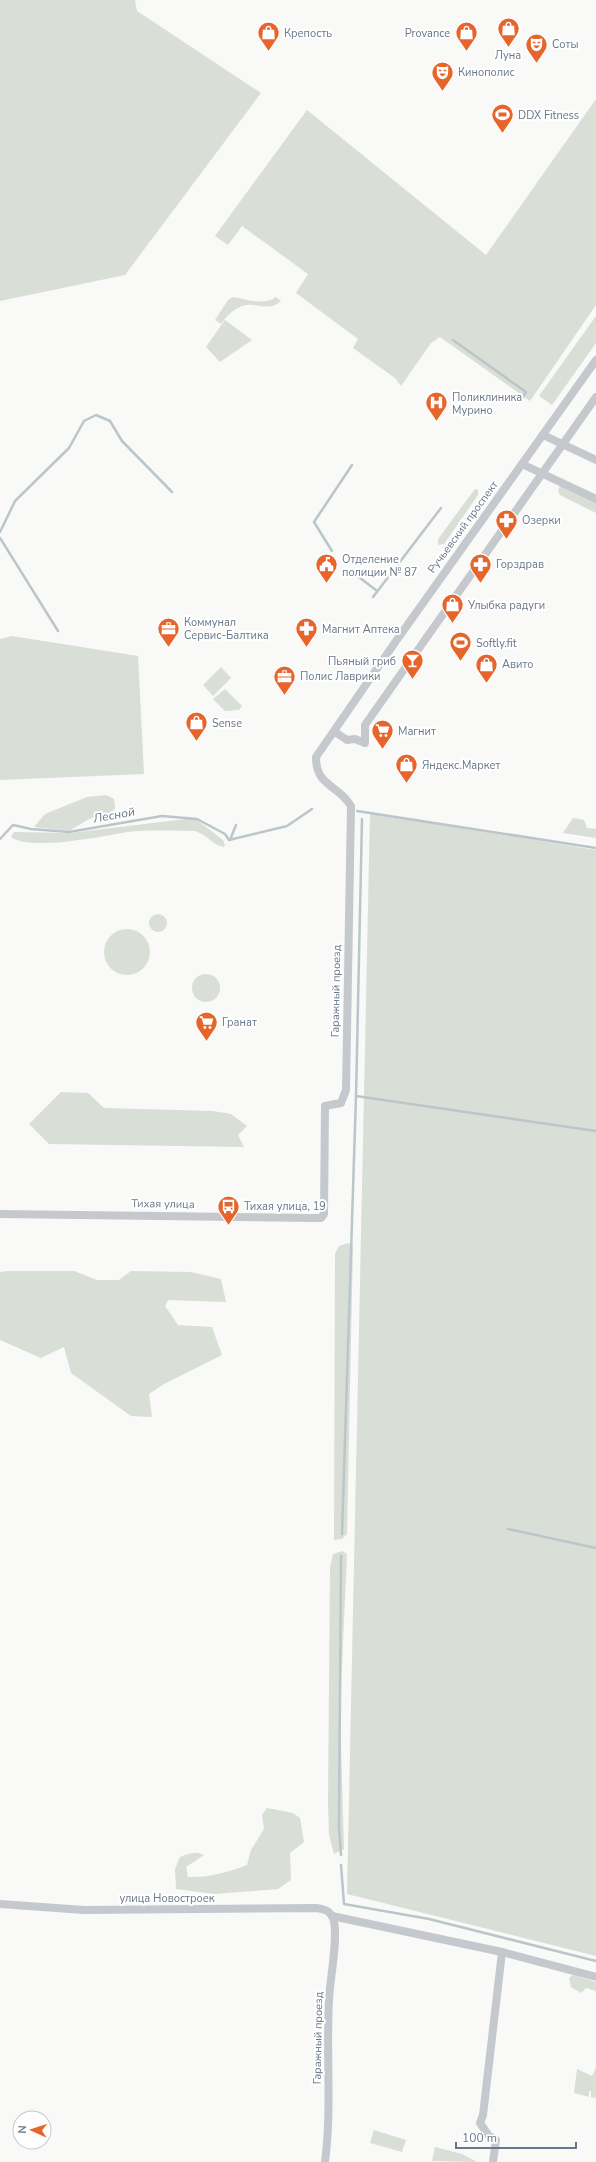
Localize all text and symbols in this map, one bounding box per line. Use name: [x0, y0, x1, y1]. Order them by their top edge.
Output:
shop icon: Луна: [495, 16, 521, 49]
shop icon: Крепость: [256, 20, 282, 53]
shop icon: Provance: [453, 20, 479, 53]
place label: Крепость: [284, 26, 332, 41]
place label: Provance: [405, 26, 450, 41]
theatre icon: Соты: [524, 31, 550, 64]
place label: Соты: [552, 37, 578, 52]
place label: Луна: [495, 48, 521, 63]
theatre icon: Кинополис: [430, 59, 456, 92]
place label: Кинополис: [458, 65, 515, 80]
sports icon: DDX Fitness: [489, 102, 515, 135]
place label: DDX Fitness: [518, 108, 579, 123]
hospital icon: Поликлиника Мурино: [424, 390, 450, 423]
place label: Поликлиника Мурино: [452, 390, 522, 418]
street label: Ручьевский проспект: [424, 478, 502, 576]
pharmacy icon: Озерки: [494, 507, 520, 540]
place label: Озерки: [522, 513, 561, 528]
pharmacy icon: Горздрав: [468, 551, 494, 584]
public building icon: Отделение полиции № 87: [314, 552, 340, 585]
place label: Отделение полиции № 87: [342, 552, 417, 580]
place label: Горздрав: [496, 557, 544, 572]
shop icon: Улыбка радуги: [439, 592, 465, 625]
place label: Улыбка радуги: [467, 598, 545, 613]
office icon: Коммунал Сервис-Балтика: [155, 615, 181, 648]
place label: Коммунал Сервис-Балтика: [184, 615, 269, 643]
pharmacy icon: Магнит Аптека: [293, 616, 319, 649]
place label: Магнит Аптека: [322, 622, 400, 637]
sports icon: Softly.fit: [448, 630, 474, 663]
place label: Softly.fit: [476, 636, 517, 651]
bar icon: Пьяный гриб: [399, 648, 425, 681]
shop icon: Авито: [473, 651, 499, 684]
place label: Пьяный гриб: [328, 654, 396, 669]
place label: Авито: [502, 657, 534, 672]
office icon: Полис Лаврики: [272, 663, 298, 696]
place label: Полис Лаврики: [300, 669, 380, 684]
shop icon: Sense: [183, 710, 209, 743]
place label: Sense: [212, 716, 242, 731]
supermarket icon: Магнит: [370, 718, 396, 751]
place label: Магнит: [398, 724, 436, 739]
shop icon: Яндекс.Маркет: [393, 752, 419, 785]
place label: Яндекс.Маркет: [422, 758, 501, 773]
water label: Лесной: [91, 803, 136, 827]
street label: Гаражный проезд: [328, 944, 344, 1037]
supermarket icon: Гранат: [193, 1009, 219, 1042]
place label: Гранат: [222, 1015, 257, 1030]
bus stop icon: Тихая улица, 19: [216, 1193, 242, 1226]
street label: Тихая улица: [131, 1196, 195, 1212]
place label: Тихая улица, 19: [244, 1199, 326, 1214]
street label: улица Новостроек: [120, 1891, 215, 1906]
street label: Гаражный проезд: [310, 1991, 326, 2084]
north arrow: [12, 2110, 52, 2150]
scale bar: [456, 2124, 576, 2150]
text: N: [15, 2125, 30, 2134]
text: 100 m: [462, 2130, 497, 2146]

